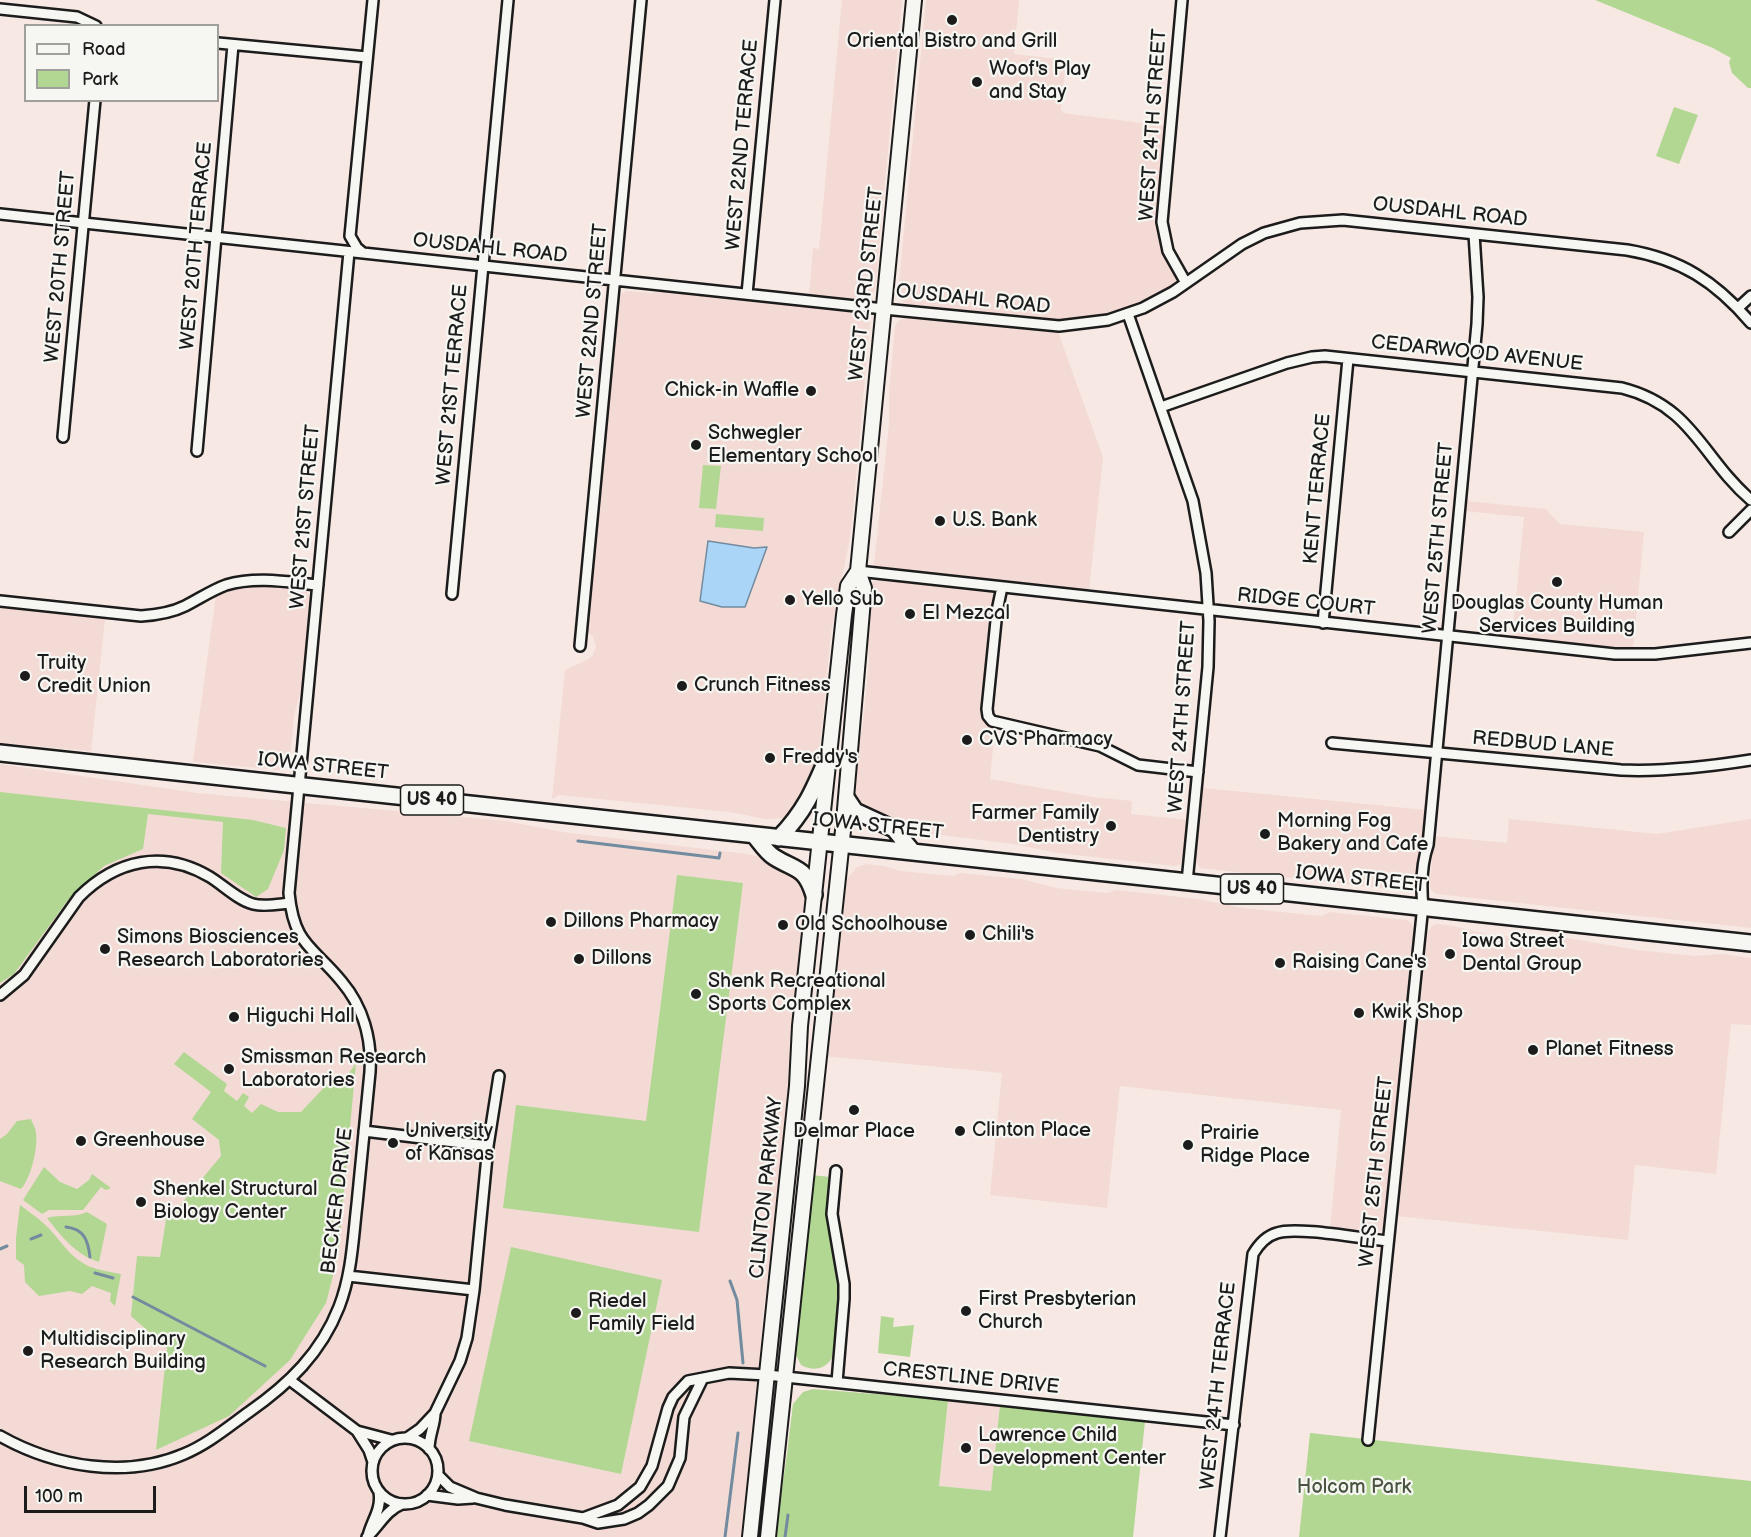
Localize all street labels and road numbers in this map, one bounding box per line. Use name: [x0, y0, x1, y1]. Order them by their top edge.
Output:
street label: WEST 24TH STREET: [1135, 28, 1173, 222]
street label: WEST 22ND TERRACE: [722, 38, 764, 252]
street label: WEST 20TH TERRACE: [176, 141, 218, 351]
street label: WEST 20TH STREET: [41, 170, 81, 364]
street label: WEST 23RD STREET: [845, 186, 889, 382]
street label: OUSDAHL ROAD: [1371, 193, 1529, 233]
street label: WEST 22ND STREET: [573, 223, 613, 419]
street label: OUSDAHL ROAD: [411, 229, 569, 269]
street label: OUSDAHL ROAD: [894, 280, 1052, 320]
street label: WEST 21ST TERRACE: [432, 284, 474, 486]
street label: CEDARWOOD AVENUE: [1370, 331, 1584, 377]
street label: KENT TERRACE: [1299, 413, 1337, 565]
street label: WEST 21ST STREET: [286, 424, 326, 610]
street label: WEST 25TH STREET: [1419, 441, 1459, 635]
street label: RIDGE COURT: [1236, 584, 1376, 622]
street label: WEST 24TH STREET: [1164, 620, 1202, 814]
street label: REDBUD LANE: [1471, 727, 1615, 763]
street label: IOWA STREET: [256, 748, 390, 786]
road number: US 40: [400, 785, 464, 815]
street label: IOWA STREET: [811, 808, 945, 846]
street label: IOWA STREET: [1294, 861, 1428, 899]
road number: US 40: [1220, 874, 1284, 904]
street label: WEST 25TH STREET: [1355, 1075, 1399, 1269]
street label: CLINTON PARKWAY: [746, 1096, 788, 1280]
street label: BECKER DRIVE: [317, 1127, 359, 1275]
street label: WEST 24TH TERRACE: [1196, 1281, 1242, 1491]
street label: CRESTLINE DRIVE: [882, 1358, 1060, 1400]

